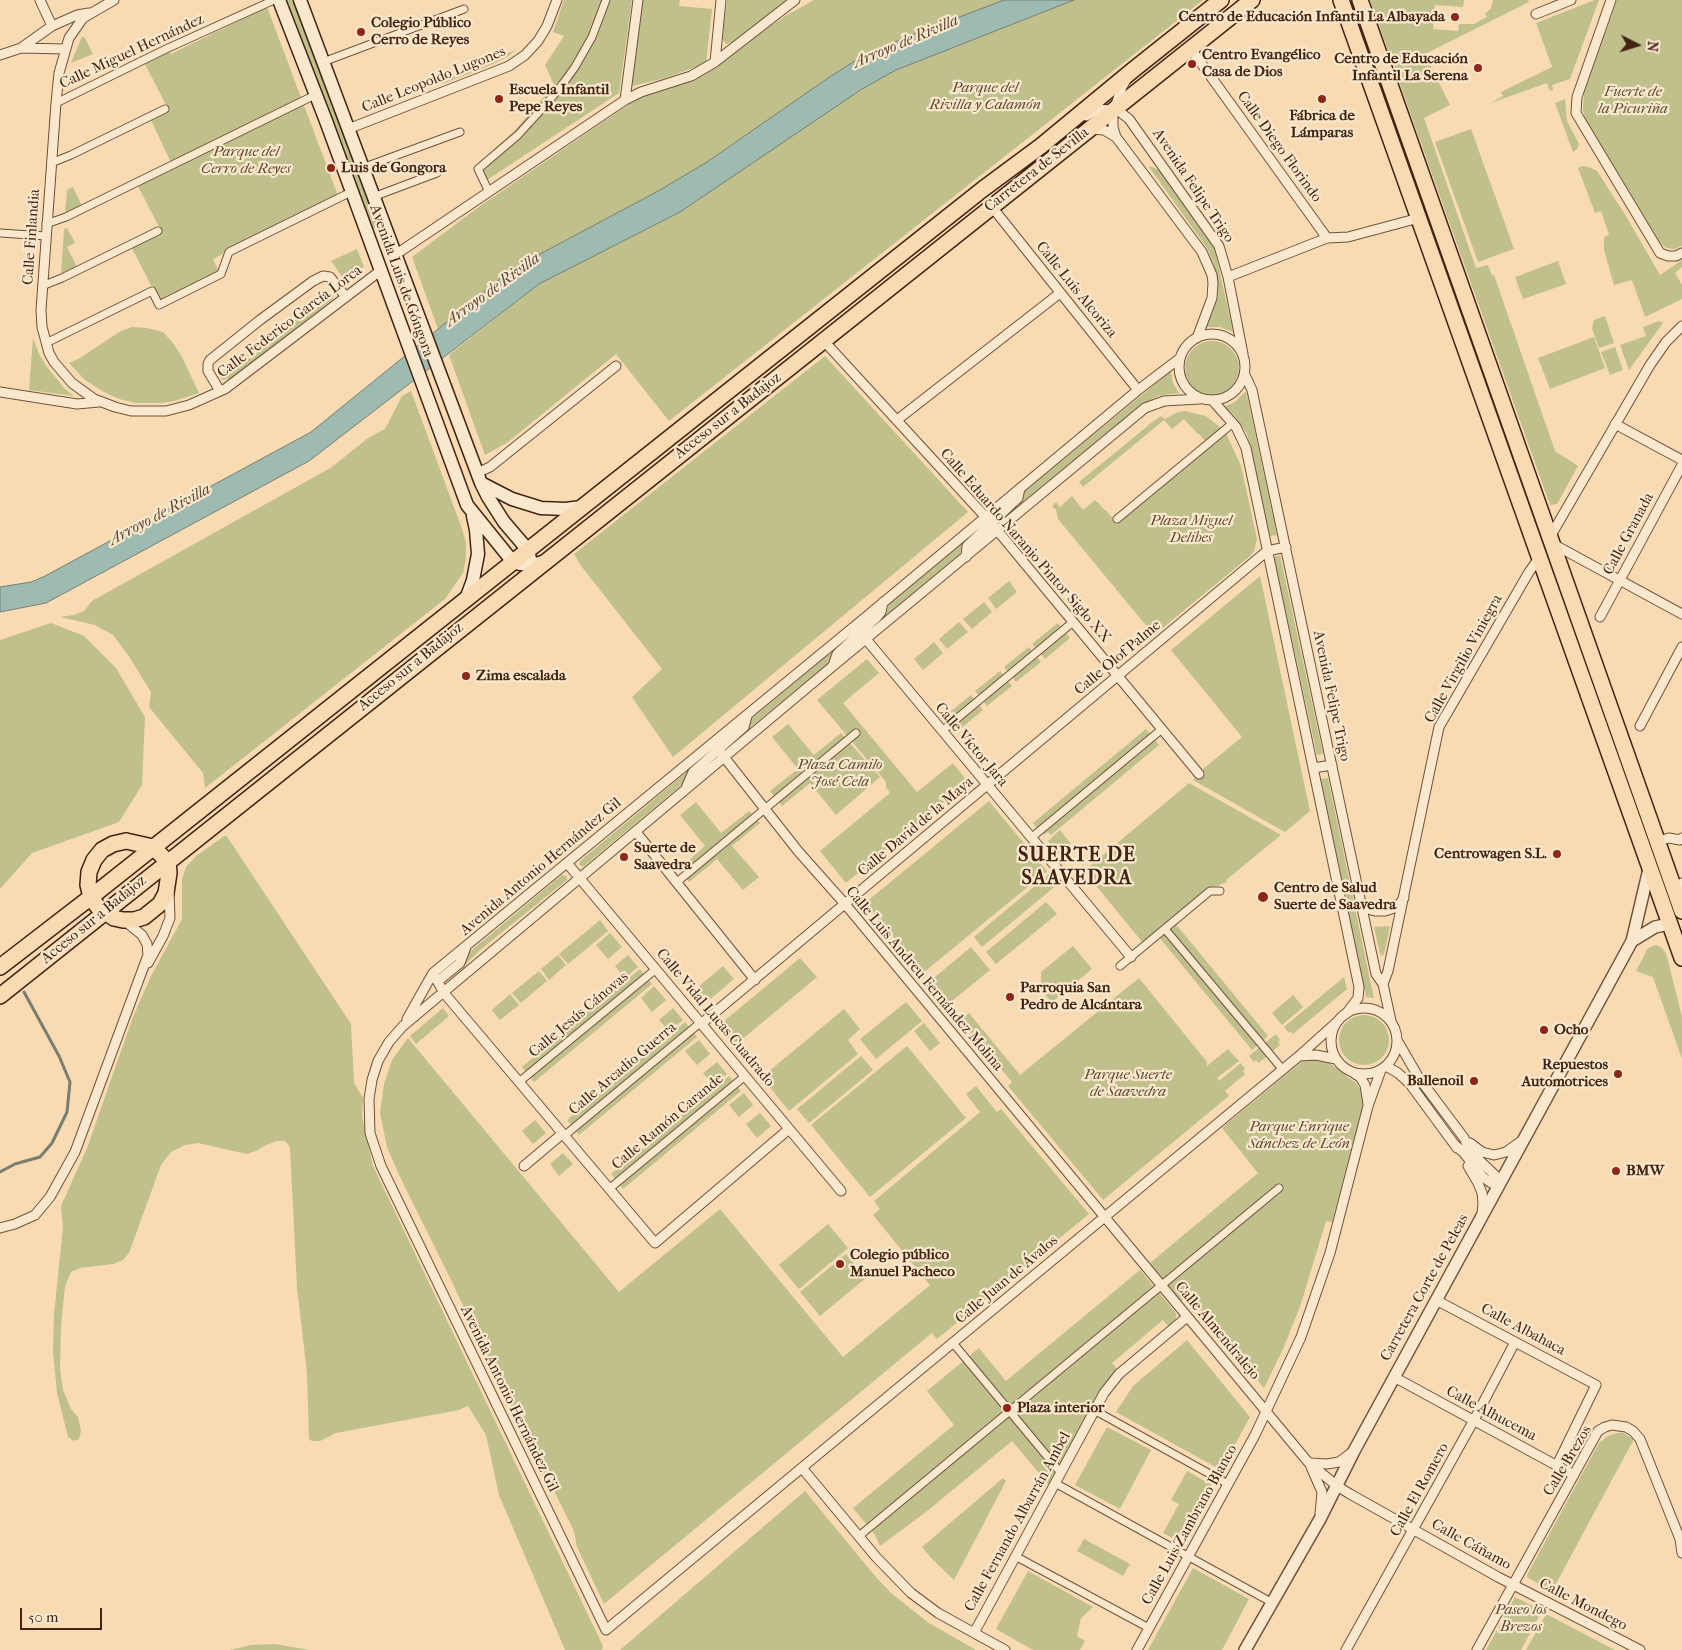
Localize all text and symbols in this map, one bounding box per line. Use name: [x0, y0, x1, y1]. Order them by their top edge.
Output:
place label: Centro de Educación Infantil La Albayada: [1178, 8, 1445, 26]
street label: Calle Miguel Hernández: [57, 11, 207, 93]
water label: Arroyo de Rivilla: [851, 11, 961, 73]
marker: Centro de Educación Infantil La Albayada: [1449, 11, 1461, 23]
place label: Colegio Público Cerro de Reyes: [371, 14, 471, 49]
north arrow: [1612, 20, 1662, 70]
marker: Colegio Público Cerro de Reyes: [355, 26, 367, 38]
text: N: [1644, 40, 1661, 52]
street label: Calle Leopoldo Lugones: [360, 43, 508, 117]
place label: Centro Evangélico Casa de Dios: [1202, 46, 1321, 81]
place label: Centro de Educación Infantil La Serena: [1334, 50, 1468, 85]
marker: Centro Evangélico Casa de Dios: [1186, 58, 1198, 70]
marker: Centro de Educación Infantil La Serena: [1472, 62, 1484, 74]
park label: Parque del Rivilla y Calamón: [929, 79, 1041, 114]
place label: Escuela Infantil Pepe Reyes: [509, 81, 609, 116]
park label: Fuerte de la Picuriña: [1598, 83, 1668, 118]
street label: Calle Diego Florindo: [1233, 88, 1325, 206]
marker: Escuela Infantil Pepe Reyes: [493, 93, 505, 105]
marker: Fábrica de Lámparas: [1316, 93, 1328, 105]
place label: Fábrica de Lámparas: [1289, 107, 1355, 142]
street label: Carretera de Sevilla: [981, 124, 1093, 216]
street label: Avenida Felipe Trigo: [1148, 126, 1238, 246]
park label: Parque del Cerro de Reyes: [201, 143, 291, 178]
place label: Luis de Gongora: [341, 159, 446, 177]
marker: Luis de Gongora: [325, 162, 337, 174]
street label: Calle Finlandia: [20, 188, 44, 286]
street label: Avenida Luis de Góngora: [365, 203, 437, 359]
street label: Calle Luis Alcoriza: [1032, 238, 1120, 342]
water label: Arroyo de Rivilla: [442, 249, 544, 331]
street label: Calle Federico García Lorca: [214, 262, 366, 382]
street label: Acceso sur a Badajoz: [671, 369, 785, 463]
street label: Calle Eduardo Naranjo Pintor Siglo XX: [936, 445, 1114, 647]
water label: Arroyo de Rivilla: [106, 480, 214, 550]
street label: Calle Granada: [1600, 490, 1658, 578]
park label: Plaza Miguel Delibes: [1150, 512, 1232, 547]
street label: Calle Virgilio Viniegra: [1421, 592, 1507, 726]
street label: Calle Olof Palme: [1071, 617, 1165, 699]
street label: Acceso sur a Badajoz: [355, 619, 467, 715]
street label: Avenida Felipe Trigo: [1308, 629, 1354, 763]
place label: Zima escalada: [476, 667, 566, 685]
marker: Zima escalada: [460, 670, 472, 682]
street label: Calle Víctor Jara: [931, 699, 1011, 791]
park label: Plaza Camilo José Cela: [798, 756, 882, 791]
street label: Calle David de la Maya: [854, 773, 978, 881]
street label: Avenida Antonio Hernández Gil: [457, 794, 625, 940]
place label: Suerte de Saavedra: [634, 839, 696, 874]
district label: SUERTE DE SAAVEDRA: [1017, 844, 1137, 891]
place label: Centrowagen S.L.: [1434, 845, 1547, 863]
marker: Centrowagen S.L.: [1551, 848, 1563, 860]
marker: Suerte de Saavedra: [618, 851, 630, 863]
street label: Acceso sur a Badajoz: [38, 872, 150, 968]
place label: Centro de Salud Suerte de Saavedra: [1274, 879, 1396, 914]
street label: Calle Luis Andreu Fernández Molina: [842, 883, 1006, 1075]
marker: Centro de Salud Suerte de Saavedra: [1256, 890, 1270, 904]
street label: Calle Vidal Lucas Cuadrado: [652, 945, 778, 1091]
street label: Calle Jesús Cánovas: [526, 968, 632, 1062]
place label: Parroquia San Pedro de Alcántara: [1020, 979, 1142, 1014]
marker: Parroquia San Pedro de Alcántara: [1004, 991, 1016, 1003]
street label: Calle Arcadio Guerra: [566, 1019, 680, 1119]
place label: Ocho: [1554, 1021, 1588, 1039]
marker: Ocho: [1538, 1024, 1550, 1036]
place label: Repuestos Automotrices: [1522, 1056, 1608, 1091]
park label: Parque Suerte de Saavedra: [1084, 1066, 1172, 1101]
marker: Repuestos Automotrices: [1612, 1068, 1624, 1080]
street label: Calle Ramón Carande: [608, 1070, 728, 1174]
place label: Ballenoil: [1407, 1072, 1464, 1090]
marker: Ballenoil: [1468, 1075, 1480, 1087]
park label: Parque Enrique Sánchez de León: [1248, 1118, 1350, 1153]
place label: BMW: [1626, 1162, 1664, 1180]
marker: BMW: [1610, 1165, 1622, 1177]
street label: Carretera Corte de Peleas: [1377, 1211, 1473, 1365]
street label: Calle Juan de Ávalos: [952, 1232, 1062, 1328]
place label: Colegio público Manuel Pacheco: [850, 1246, 955, 1281]
marker: Colegio público Manuel Pacheco: [834, 1258, 846, 1270]
street label: Calle Almendralejo: [1171, 1278, 1263, 1384]
street label: Calle Albahaca: [1478, 1300, 1568, 1360]
street label: Avenida Antonio Hernández Gil: [456, 1303, 562, 1495]
street label: Calle Alhucema: [1443, 1383, 1539, 1445]
place label: Plaza interior: [1017, 1399, 1104, 1417]
marker: Plaza interior: [1001, 1402, 1013, 1414]
street label: Calle Brezos: [1540, 1422, 1596, 1500]
street label: Calle Fernando Albarrán Ambel: [961, 1429, 1075, 1615]
street label: Calle El Romero: [1387, 1440, 1453, 1540]
street label: Calle Luis Zambrano Blanco: [1138, 1442, 1242, 1608]
street label: Calle Cáñamo: [1428, 1516, 1514, 1574]
street label: Calle Mondego: [1536, 1575, 1630, 1635]
scale bar: [22, 1598, 105, 1630]
park label: Paseo los Brezos: [1495, 1601, 1547, 1636]
text: 50 m: [28, 1608, 58, 1626]

